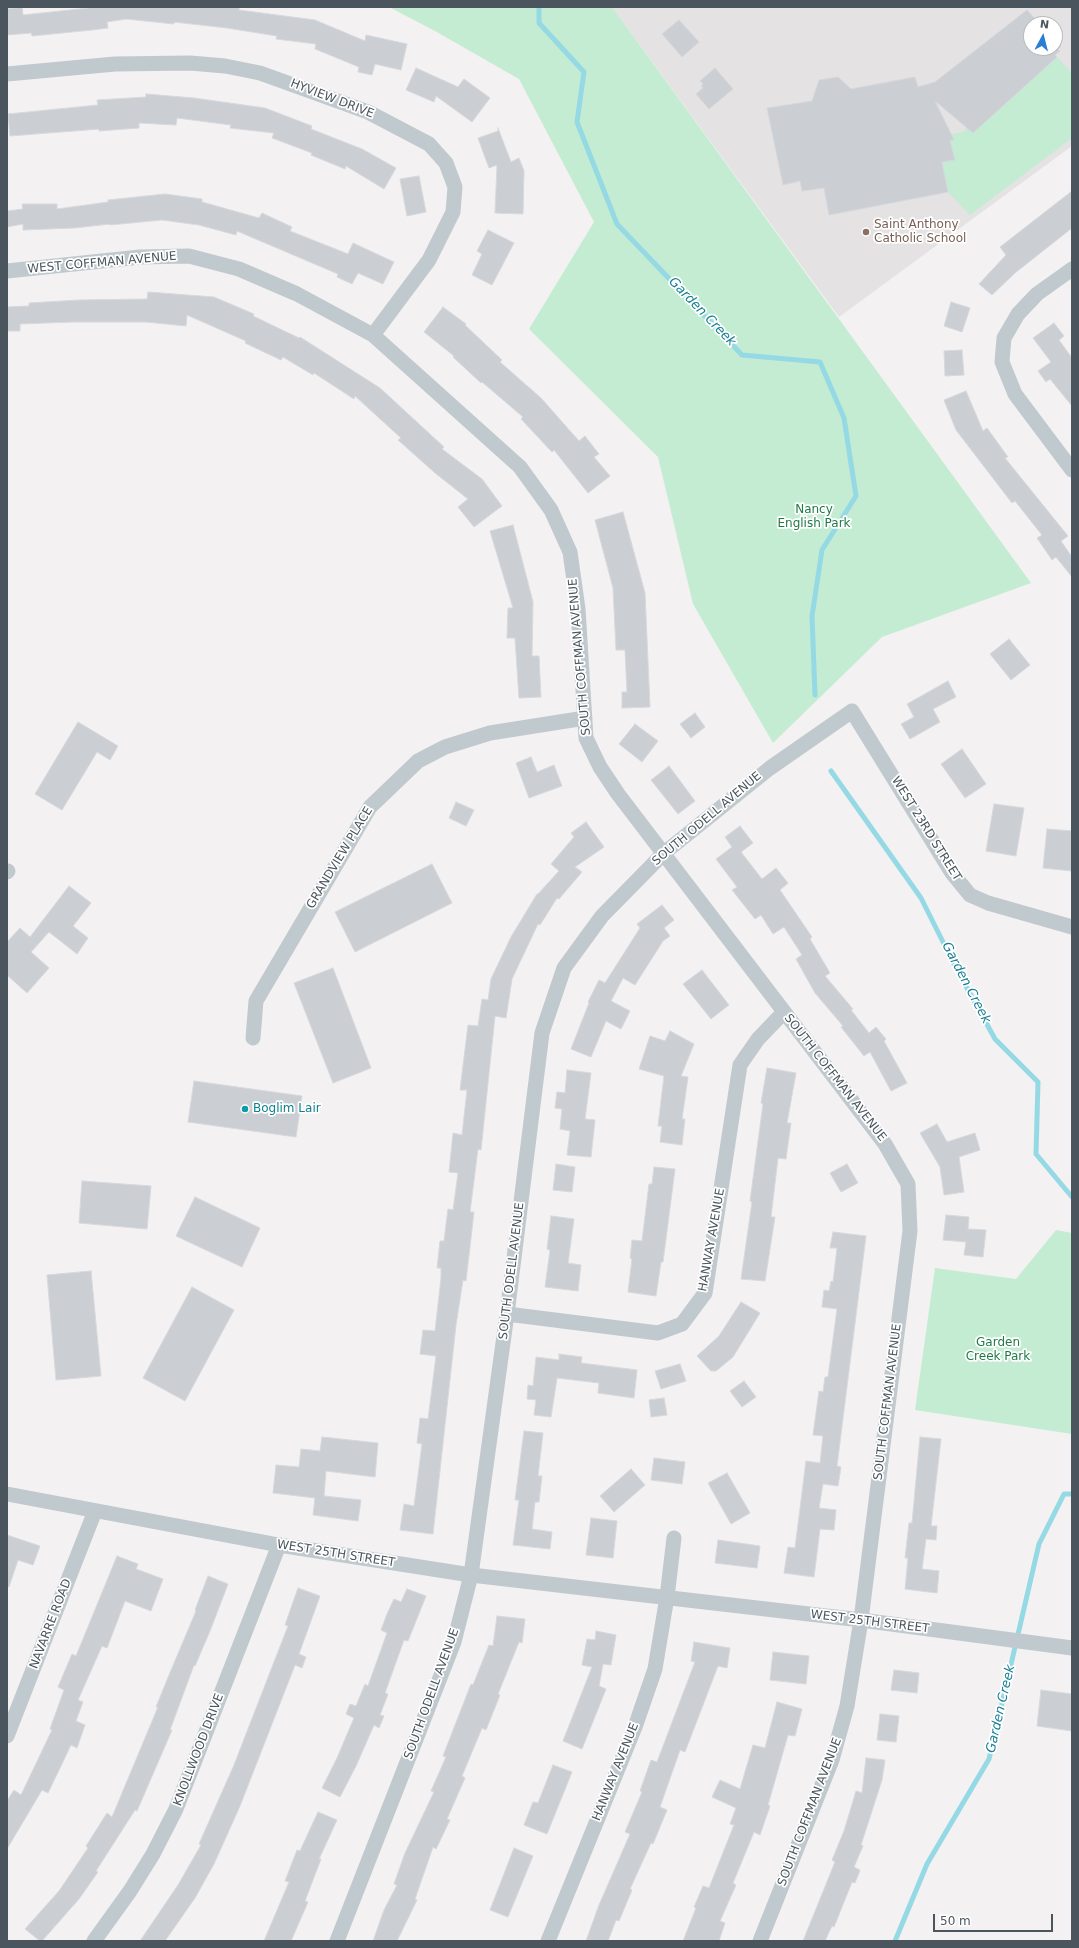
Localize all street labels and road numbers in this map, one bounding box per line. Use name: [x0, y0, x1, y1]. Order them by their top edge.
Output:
street label: HYVIEW DRIVE: [288, 76, 376, 122]
street label: WEST COFFMAN AVENUE: [27, 249, 177, 277]
street label: SOUTH COFFMAN AVENUE: [566, 578, 594, 736]
street label: SOUTH ODELL AVENUE: [649, 769, 765, 869]
street label: WEST 23RD STREET: [888, 774, 964, 884]
street label: GRANDVIEW PLACE: [304, 804, 376, 912]
street label: SOUTH COFFMAN AVENUE: [781, 1011, 889, 1145]
street label: HANWAY AVENUE: [696, 1187, 728, 1293]
street label: SOUTH ODELL AVENUE: [496, 1202, 528, 1340]
street label: SOUTH COFFMAN AVENUE: [871, 1323, 905, 1481]
street label: WEST 25TH STREET: [276, 1538, 396, 1570]
street label: NAVARRE ROAD: [27, 1577, 75, 1671]
street label: WEST 25TH STREET: [810, 1608, 930, 1636]
street label: SOUTH ODELL AVENUE: [402, 1627, 462, 1761]
street label: KNOLLWOOD DRIVE: [171, 1692, 227, 1808]
street label: HANWAY AVENUE: [590, 1721, 642, 1823]
street label: SOUTH COFFMAN AVENUE: [775, 1736, 845, 1888]

